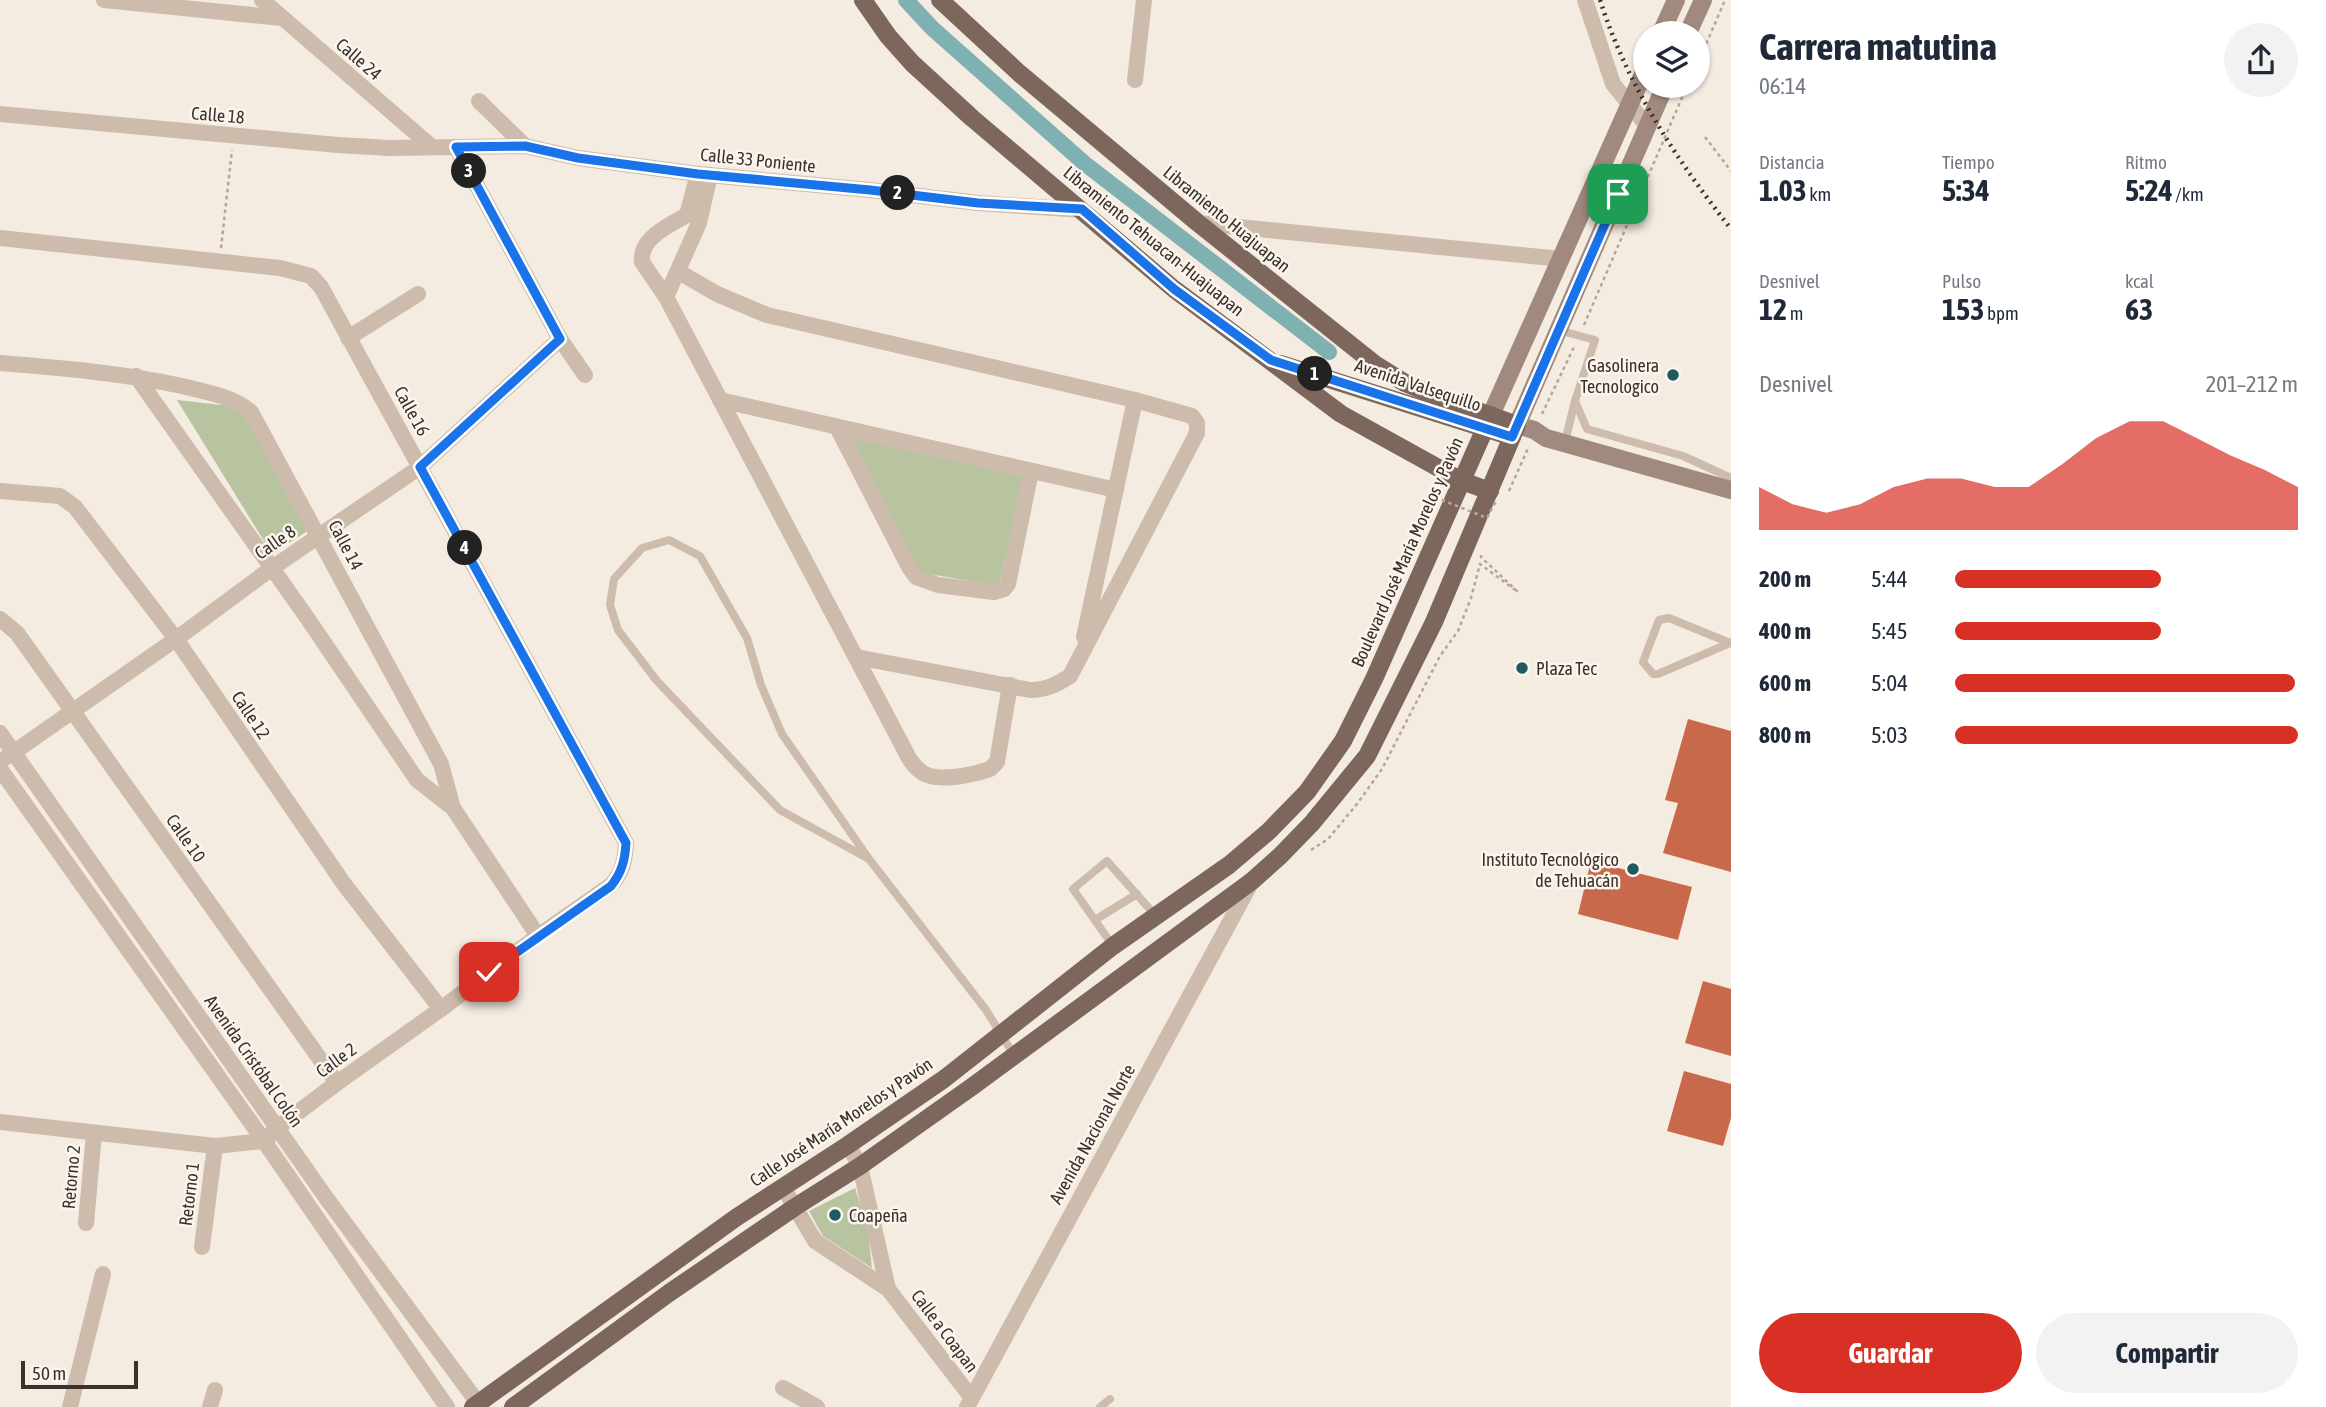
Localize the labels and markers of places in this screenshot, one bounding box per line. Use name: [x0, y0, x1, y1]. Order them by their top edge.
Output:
pin: 3: [452, 154, 486, 188]
pin: [1588, 164, 1648, 224]
pin: 2: [880, 176, 916, 210]
place label: Gasolinera Tecnologico: [1580, 355, 1659, 397]
pin: 1: [1298, 356, 1332, 392]
marker: Gasolinera Tecnologico: [1665, 367, 1681, 383]
pin: 4: [448, 530, 482, 566]
place label: Plaza Tec: [1536, 658, 1597, 679]
marker: Plaza Tec: [1514, 660, 1530, 676]
place label: Instituto Tecnológico de Tehuacán: [1481, 849, 1619, 891]
marker: Instituto Tecnológico de Tehuacán: [1625, 861, 1641, 877]
pin: [459, 942, 519, 1002]
place label: Coapeña: [849, 1205, 908, 1226]
marker: Coapeña: [827, 1207, 843, 1223]

